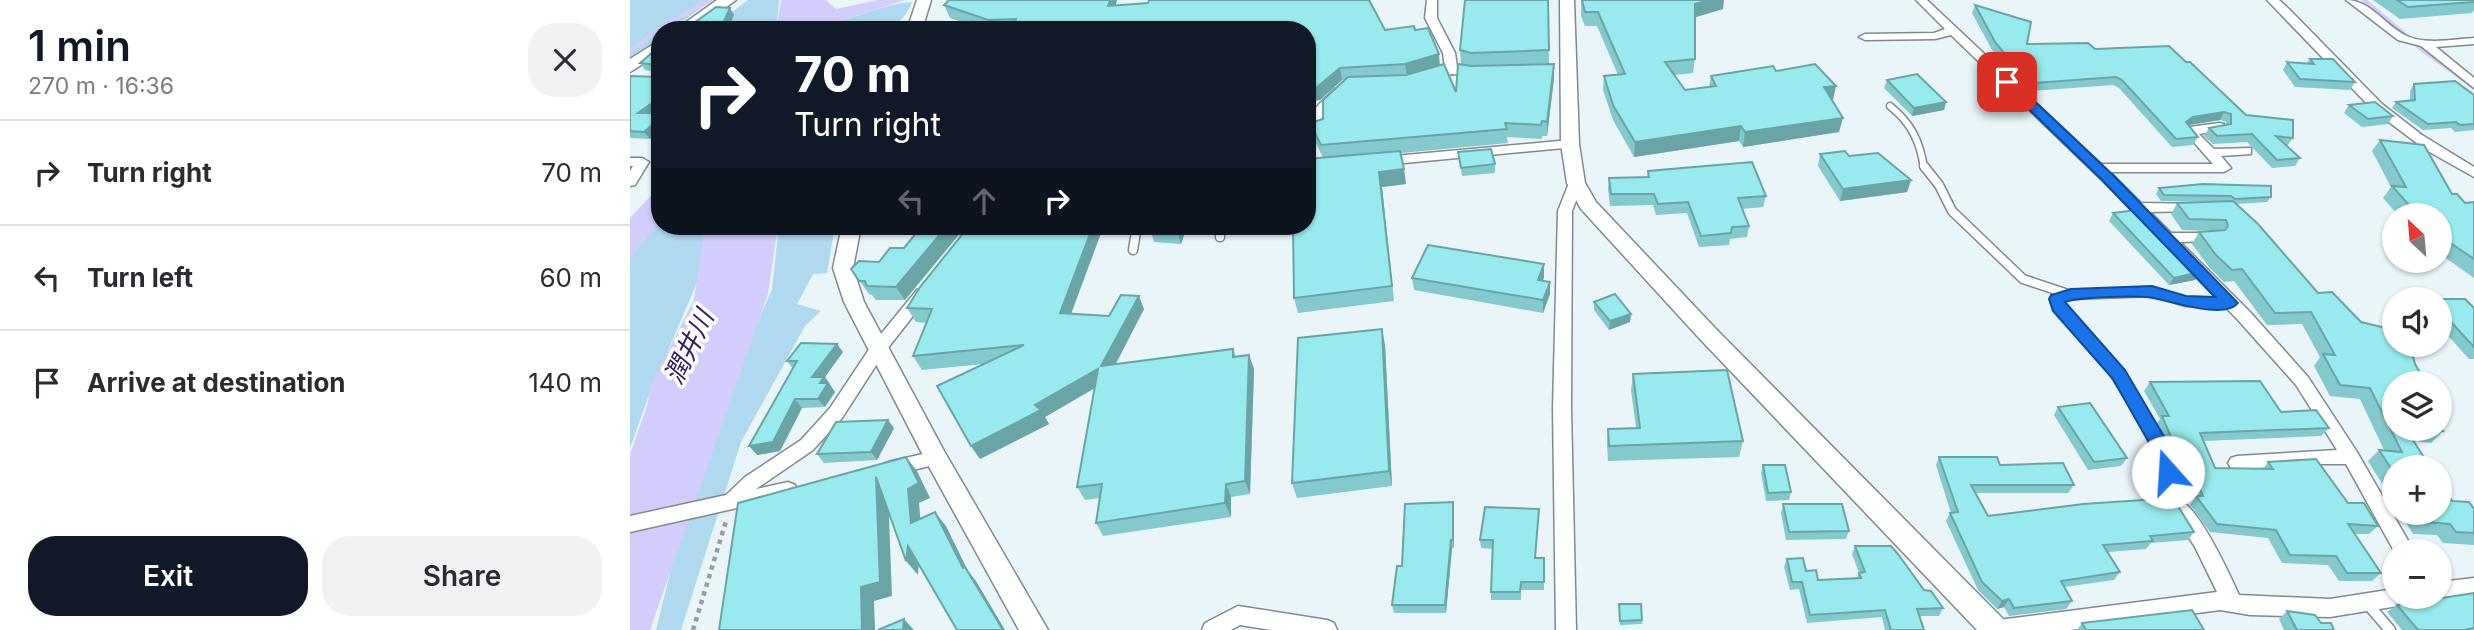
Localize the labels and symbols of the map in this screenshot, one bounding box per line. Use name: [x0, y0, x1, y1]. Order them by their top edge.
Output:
pin: [1977, 52, 2037, 112]
north arrow: [2382, 203, 2452, 273]
water label: 潤井川: [658, 302, 721, 389]
position arrow: [2131, 435, 2205, 509]

